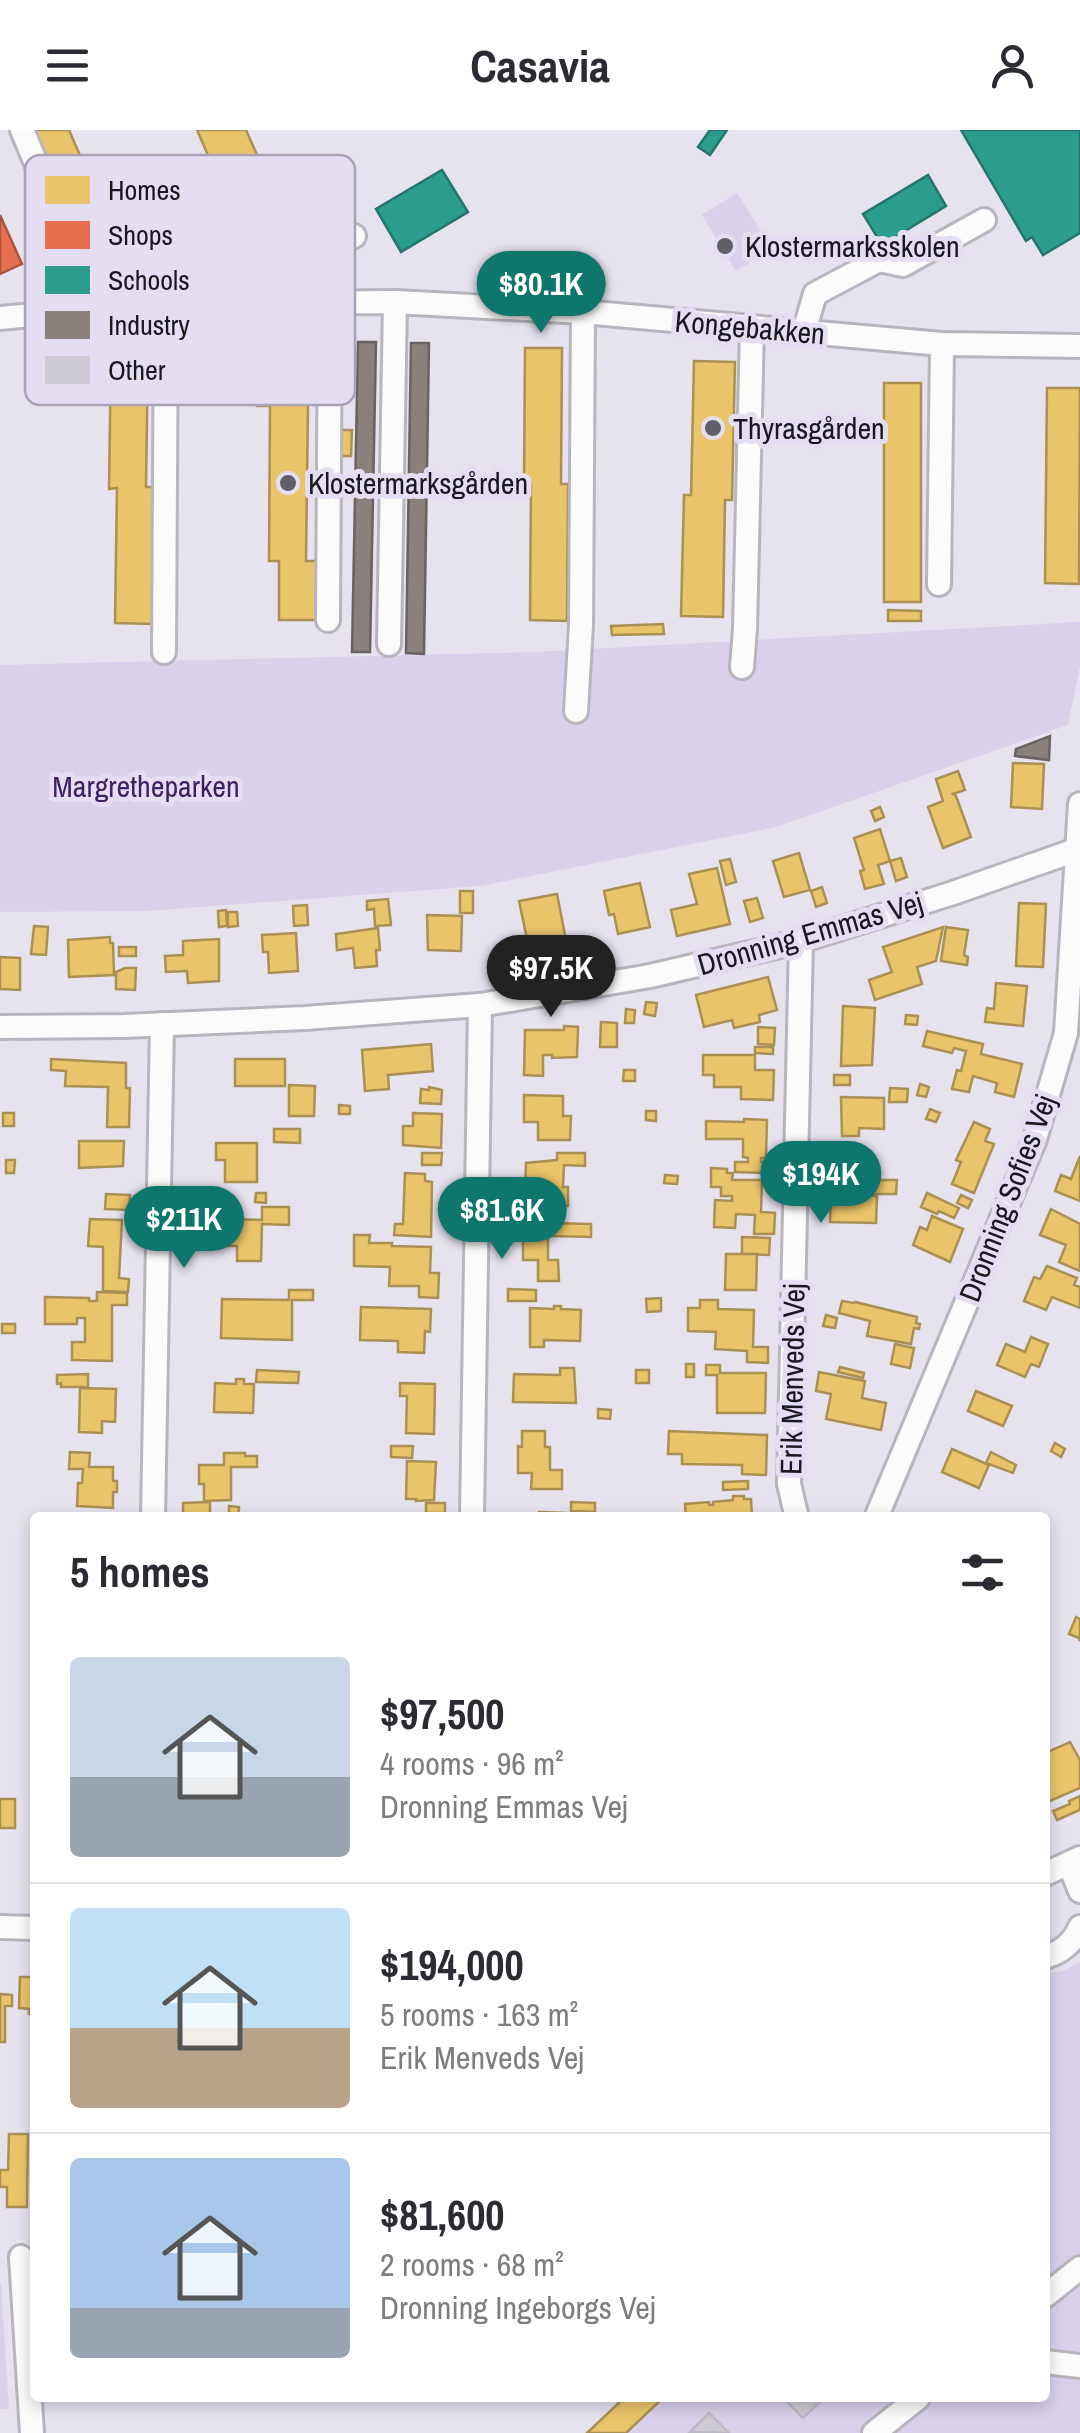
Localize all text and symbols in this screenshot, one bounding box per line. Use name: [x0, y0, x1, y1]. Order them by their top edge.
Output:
text: Casavia: [470, 35, 610, 96]
icon: menu: [40, 38, 95, 93]
icon: person: [985, 38, 1040, 93]
legend: [25, 155, 355, 405]
text: Homes: [108, 171, 181, 209]
text: Shops: [108, 216, 173, 254]
place label: Klostermarksskolen: [745, 226, 960, 266]
marker: Klostermarksskolen: [714, 235, 736, 257]
pin: $80.1K: [460, 251, 622, 336]
text: Schools: [108, 261, 190, 299]
text: $80.1K: [499, 262, 583, 305]
street label: Kongebakken: [673, 301, 827, 353]
text: Industry: [108, 306, 190, 344]
text: Other: [108, 351, 166, 389]
place label: Thyrasgården: [733, 408, 885, 448]
marker: Thyrasgården: [702, 417, 724, 439]
place label: Klostermarksgården: [308, 463, 528, 503]
marker: Klostermarksgården: [277, 472, 299, 494]
park label: Margretheparken: [52, 766, 240, 806]
street label: Dronning Emmas Vej: [693, 882, 927, 984]
pin: $97.5K: [470, 935, 632, 1020]
text: $97.5K: [509, 946, 593, 989]
street label: Dronning Sofies Vej: [949, 1089, 1065, 1307]
pin: $194K: [751, 1141, 891, 1226]
text: $194K: [782, 1152, 860, 1195]
pin: $81.6K: [421, 1177, 583, 1262]
pin: $211K: [114, 1186, 254, 1271]
text: $81.6K: [460, 1188, 544, 1231]
text: $211K: [146, 1197, 222, 1240]
street label: Erik Menveds Vej: [770, 1283, 814, 1475]
text: 5 homes: [70, 1544, 210, 1600]
icon: filters: [955, 1545, 1010, 1600]
text: $97,500: [380, 1686, 505, 1742]
icon: home: [150, 1697, 270, 1817]
text: 4 rooms · 96 m²: [380, 1742, 564, 1785]
text: Dronning Emmas Vej: [380, 1785, 628, 1828]
text: $194,000: [380, 1937, 524, 1993]
icon: home: [150, 1948, 270, 2068]
text: 5 rooms · 163 m²: [380, 1993, 578, 2036]
text: Erik Menveds Vej: [380, 2036, 584, 2079]
text: $81,600: [380, 2187, 505, 2243]
icon: home: [150, 2198, 270, 2318]
text: 2 rooms · 68 m²: [380, 2243, 564, 2286]
text: Dronning Ingeborgs Vej: [380, 2286, 656, 2329]

